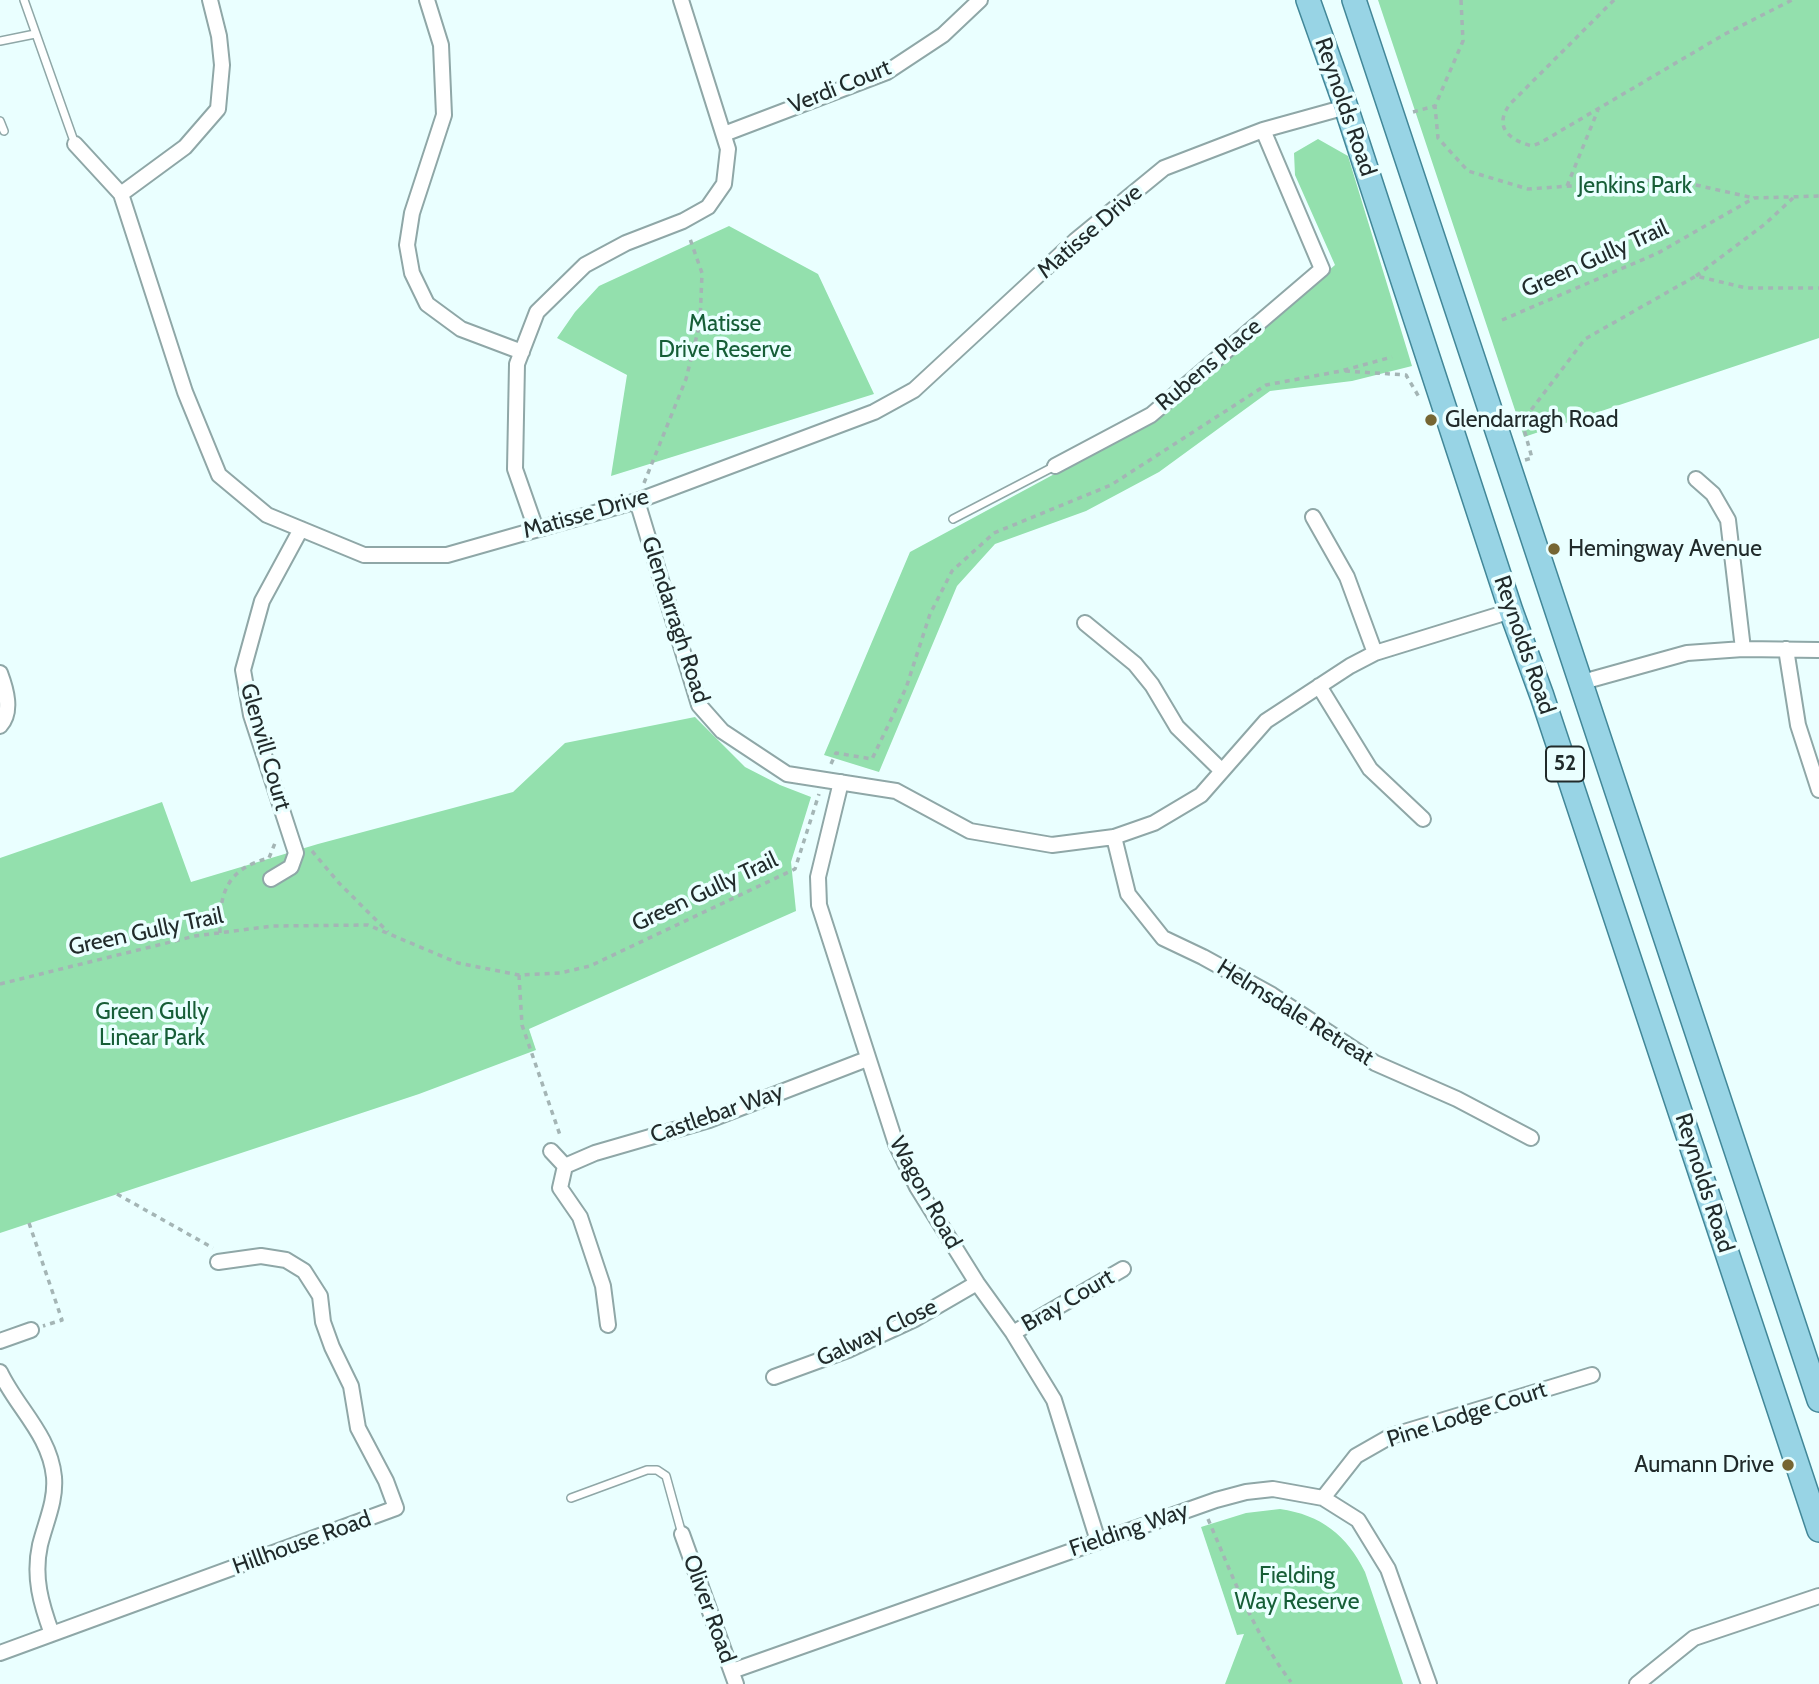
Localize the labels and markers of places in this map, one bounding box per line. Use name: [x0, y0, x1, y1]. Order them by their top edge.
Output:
place label: Glendarragh Road: [1445, 406, 1618, 434]
marker: Glendarragh Road: [1423, 412, 1439, 428]
place label: Hemingway Avenue: [1568, 535, 1762, 563]
marker: Hemingway Avenue: [1546, 541, 1562, 557]
place label: Aumann Drive: [1634, 1451, 1774, 1479]
marker: Aumann Drive: [1780, 1457, 1796, 1473]

